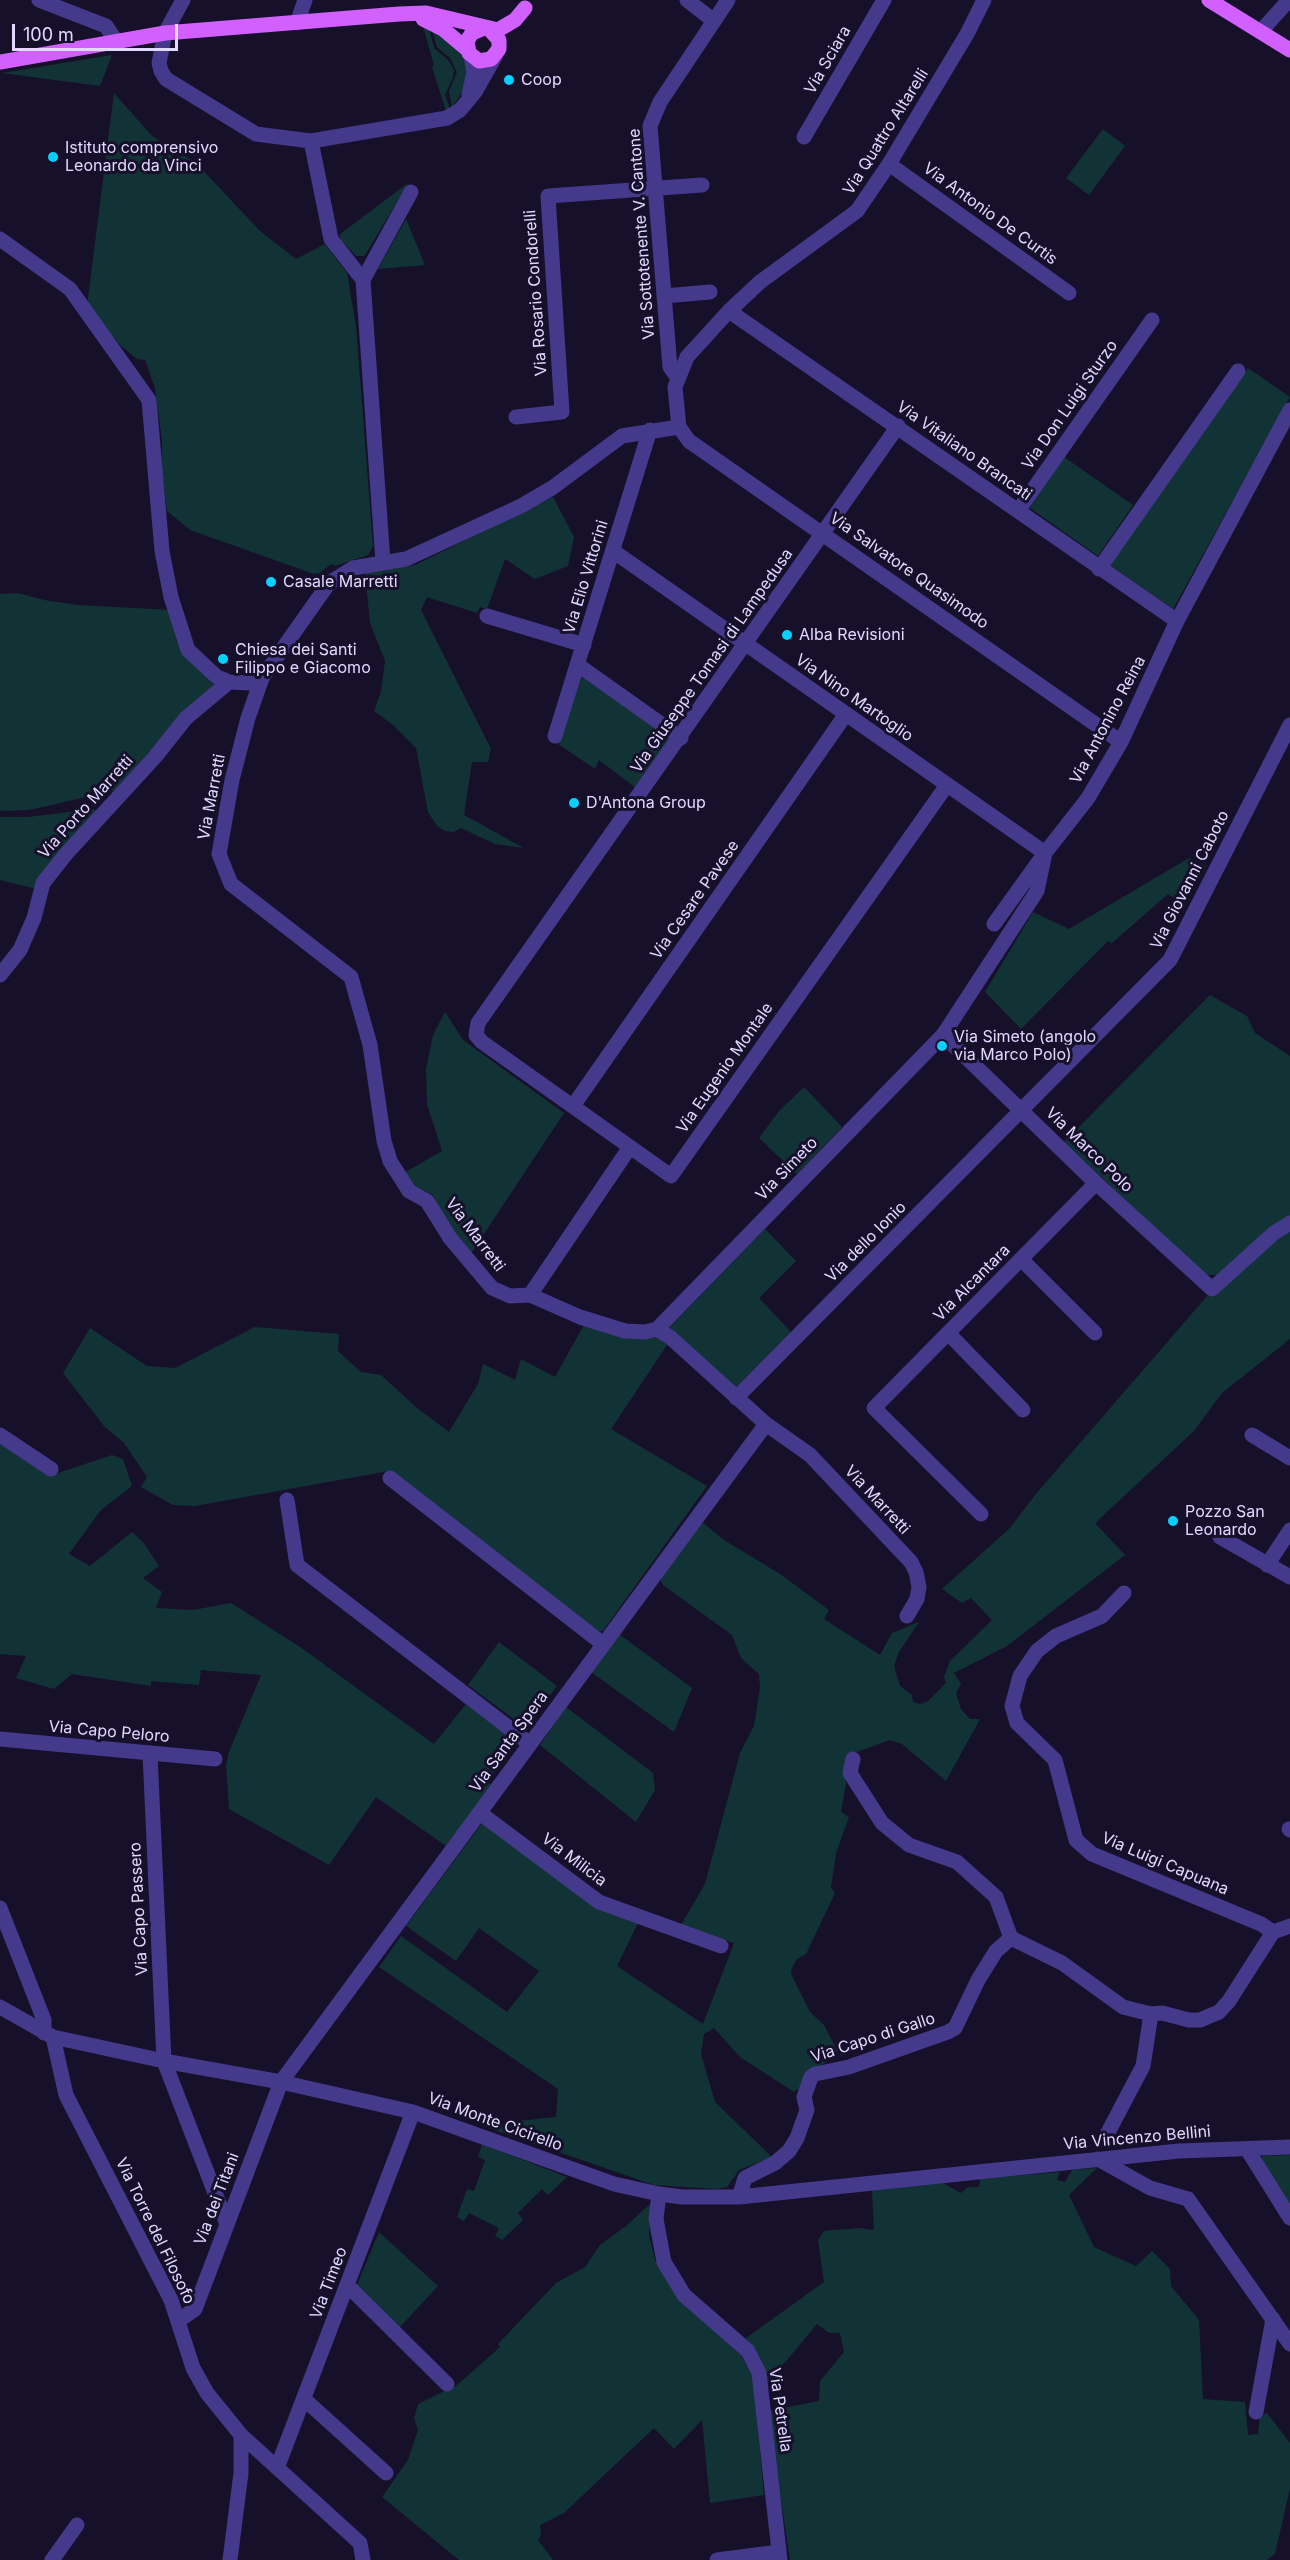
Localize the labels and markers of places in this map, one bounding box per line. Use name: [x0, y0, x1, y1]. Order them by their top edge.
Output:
place label: Coop: [521, 70, 562, 90]
marker: Coop: [502, 73, 516, 87]
place label: Istituto comprensivo Leonardo da Vinci: [65, 138, 218, 176]
marker: Istituto comprensivo Leonardo da Vinci: [46, 150, 60, 164]
place label: Casale Marretti: [283, 572, 398, 592]
marker: Casale Marretti: [264, 575, 278, 589]
place label: Alba Revisioni: [799, 625, 905, 645]
marker: Alba Revisioni: [780, 628, 794, 642]
place label: Chiesa dei Santi Filippo e Giacomo: [235, 640, 371, 678]
marker: Chiesa dei Santi Filippo e Giacomo: [216, 652, 230, 666]
place label: D'Antona Group: [586, 793, 706, 813]
marker: D'Antona Group: [567, 796, 581, 810]
place label: Via Simeto (angolo via Marco Polo): [954, 1027, 1096, 1065]
marker: Via Simeto (angolo via Marco Polo): [935, 1039, 949, 1053]
place label: Pozzo San Leonardo: [1185, 1502, 1265, 1540]
marker: Pozzo San Leonardo: [1166, 1514, 1180, 1528]

